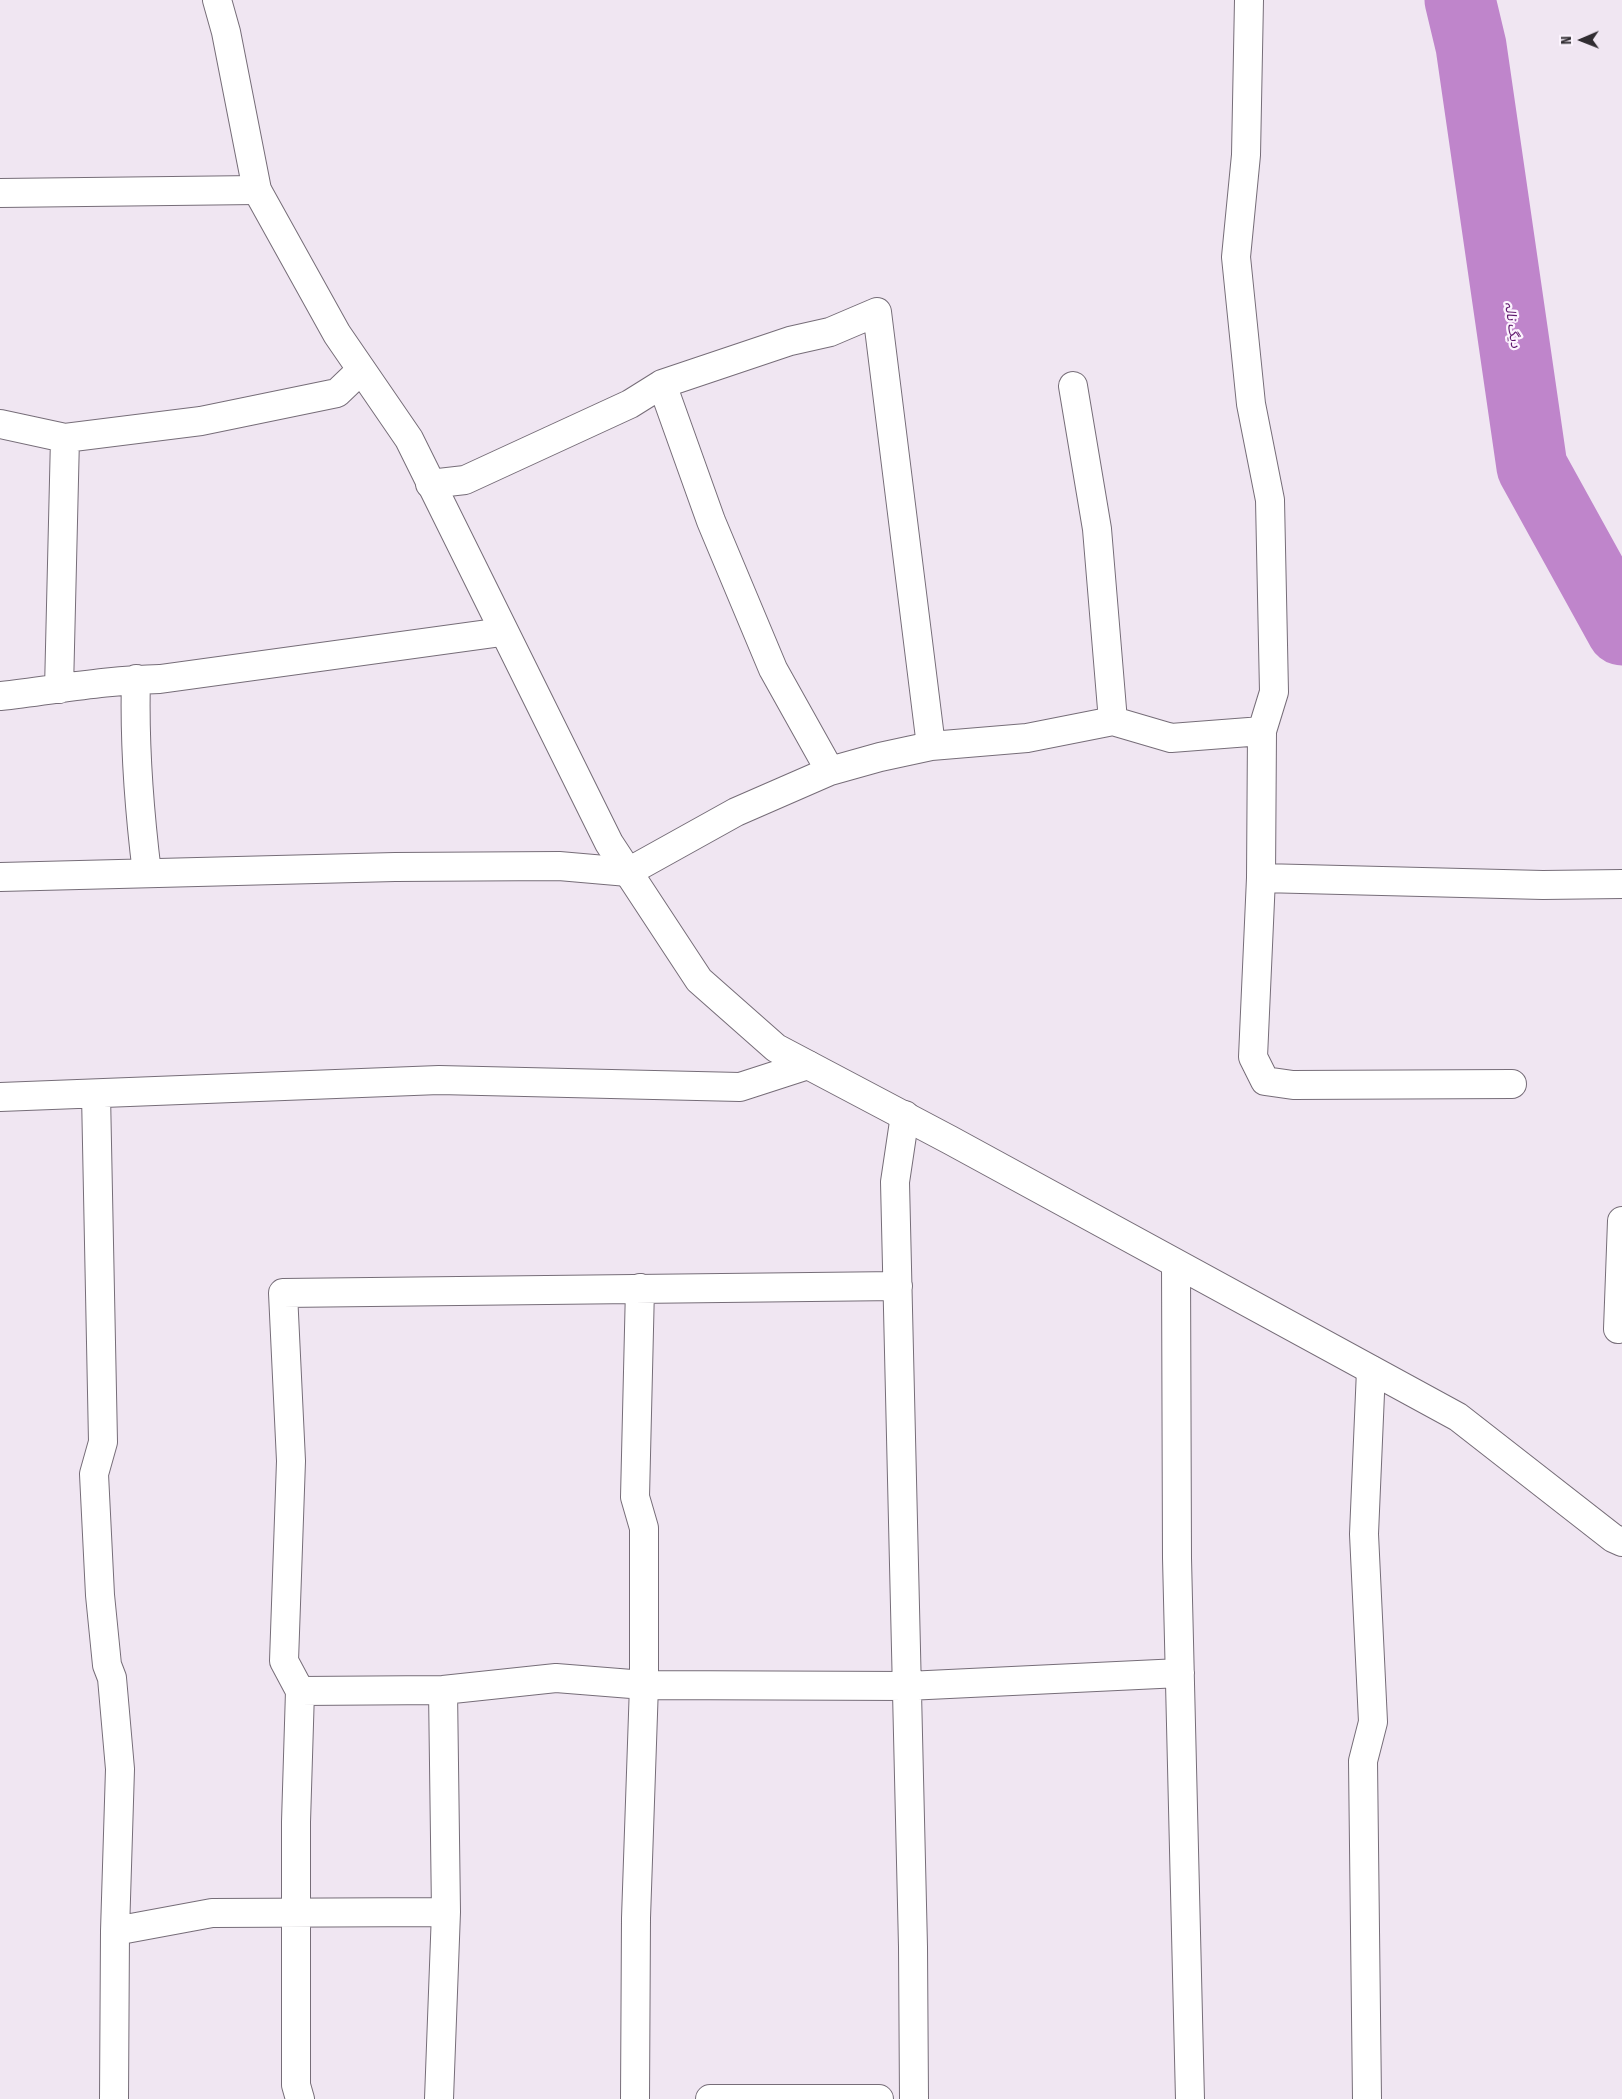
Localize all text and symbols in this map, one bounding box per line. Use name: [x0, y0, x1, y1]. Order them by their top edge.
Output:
north arrow: [1557, 15, 1607, 65]
text: N: [1558, 36, 1575, 45]
water label: دیگ نالہ: [1500, 301, 1524, 349]

